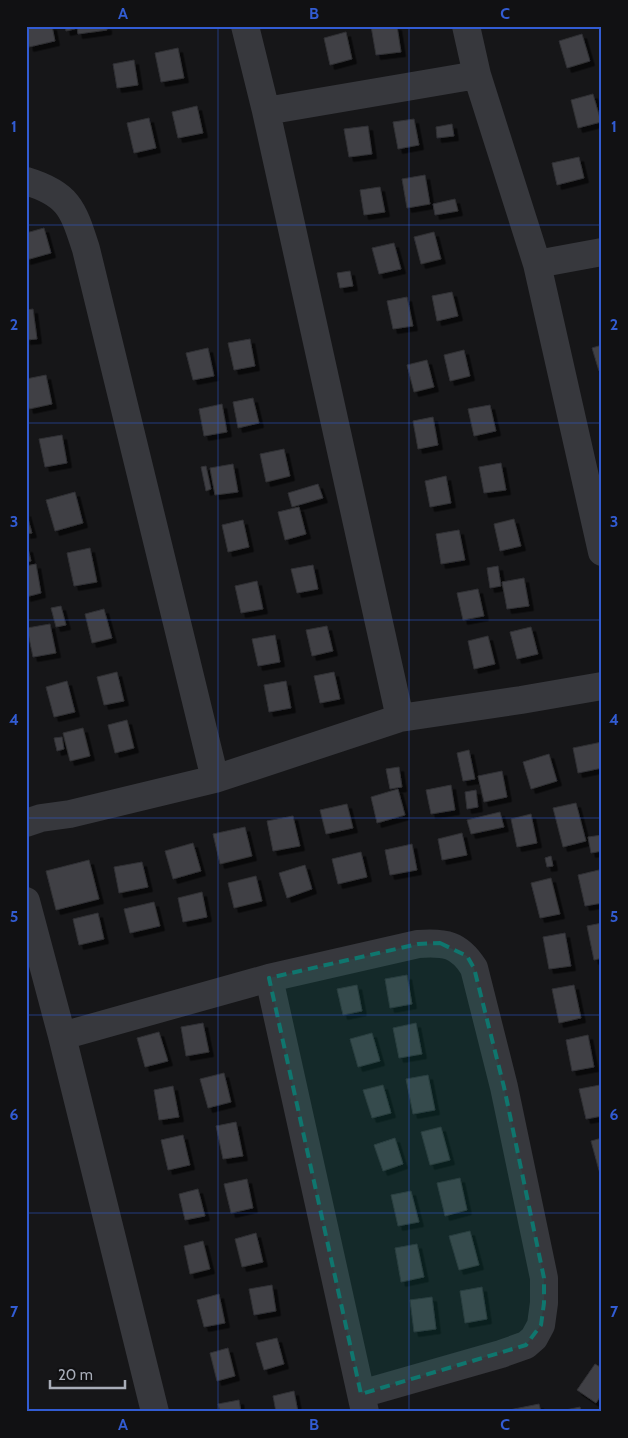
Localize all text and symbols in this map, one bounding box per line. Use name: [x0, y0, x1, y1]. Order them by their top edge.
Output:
text: A: [118, 4, 128, 23]
text: B: [309, 4, 319, 23]
text: C: [500, 4, 510, 23]
text: 1: [11, 117, 17, 136]
text: 1: [611, 117, 617, 136]
text: 2: [10, 315, 18, 334]
text: 2: [610, 315, 618, 334]
text: 3: [10, 512, 18, 531]
text: 3: [610, 512, 618, 531]
text: 4: [9, 710, 19, 729]
text: 4: [609, 710, 619, 729]
text: 5: [10, 907, 18, 926]
text: 5: [610, 907, 618, 926]
text: 6: [10, 1105, 19, 1124]
text: 6: [610, 1105, 619, 1124]
text: 7: [10, 1302, 19, 1321]
text: 7: [610, 1302, 619, 1321]
scale bar: [50, 1358, 125, 1390]
text: 20 m: [58, 1366, 93, 1384]
text: A: [118, 1415, 128, 1434]
text: B: [309, 1415, 319, 1434]
text: C: [500, 1415, 510, 1434]

